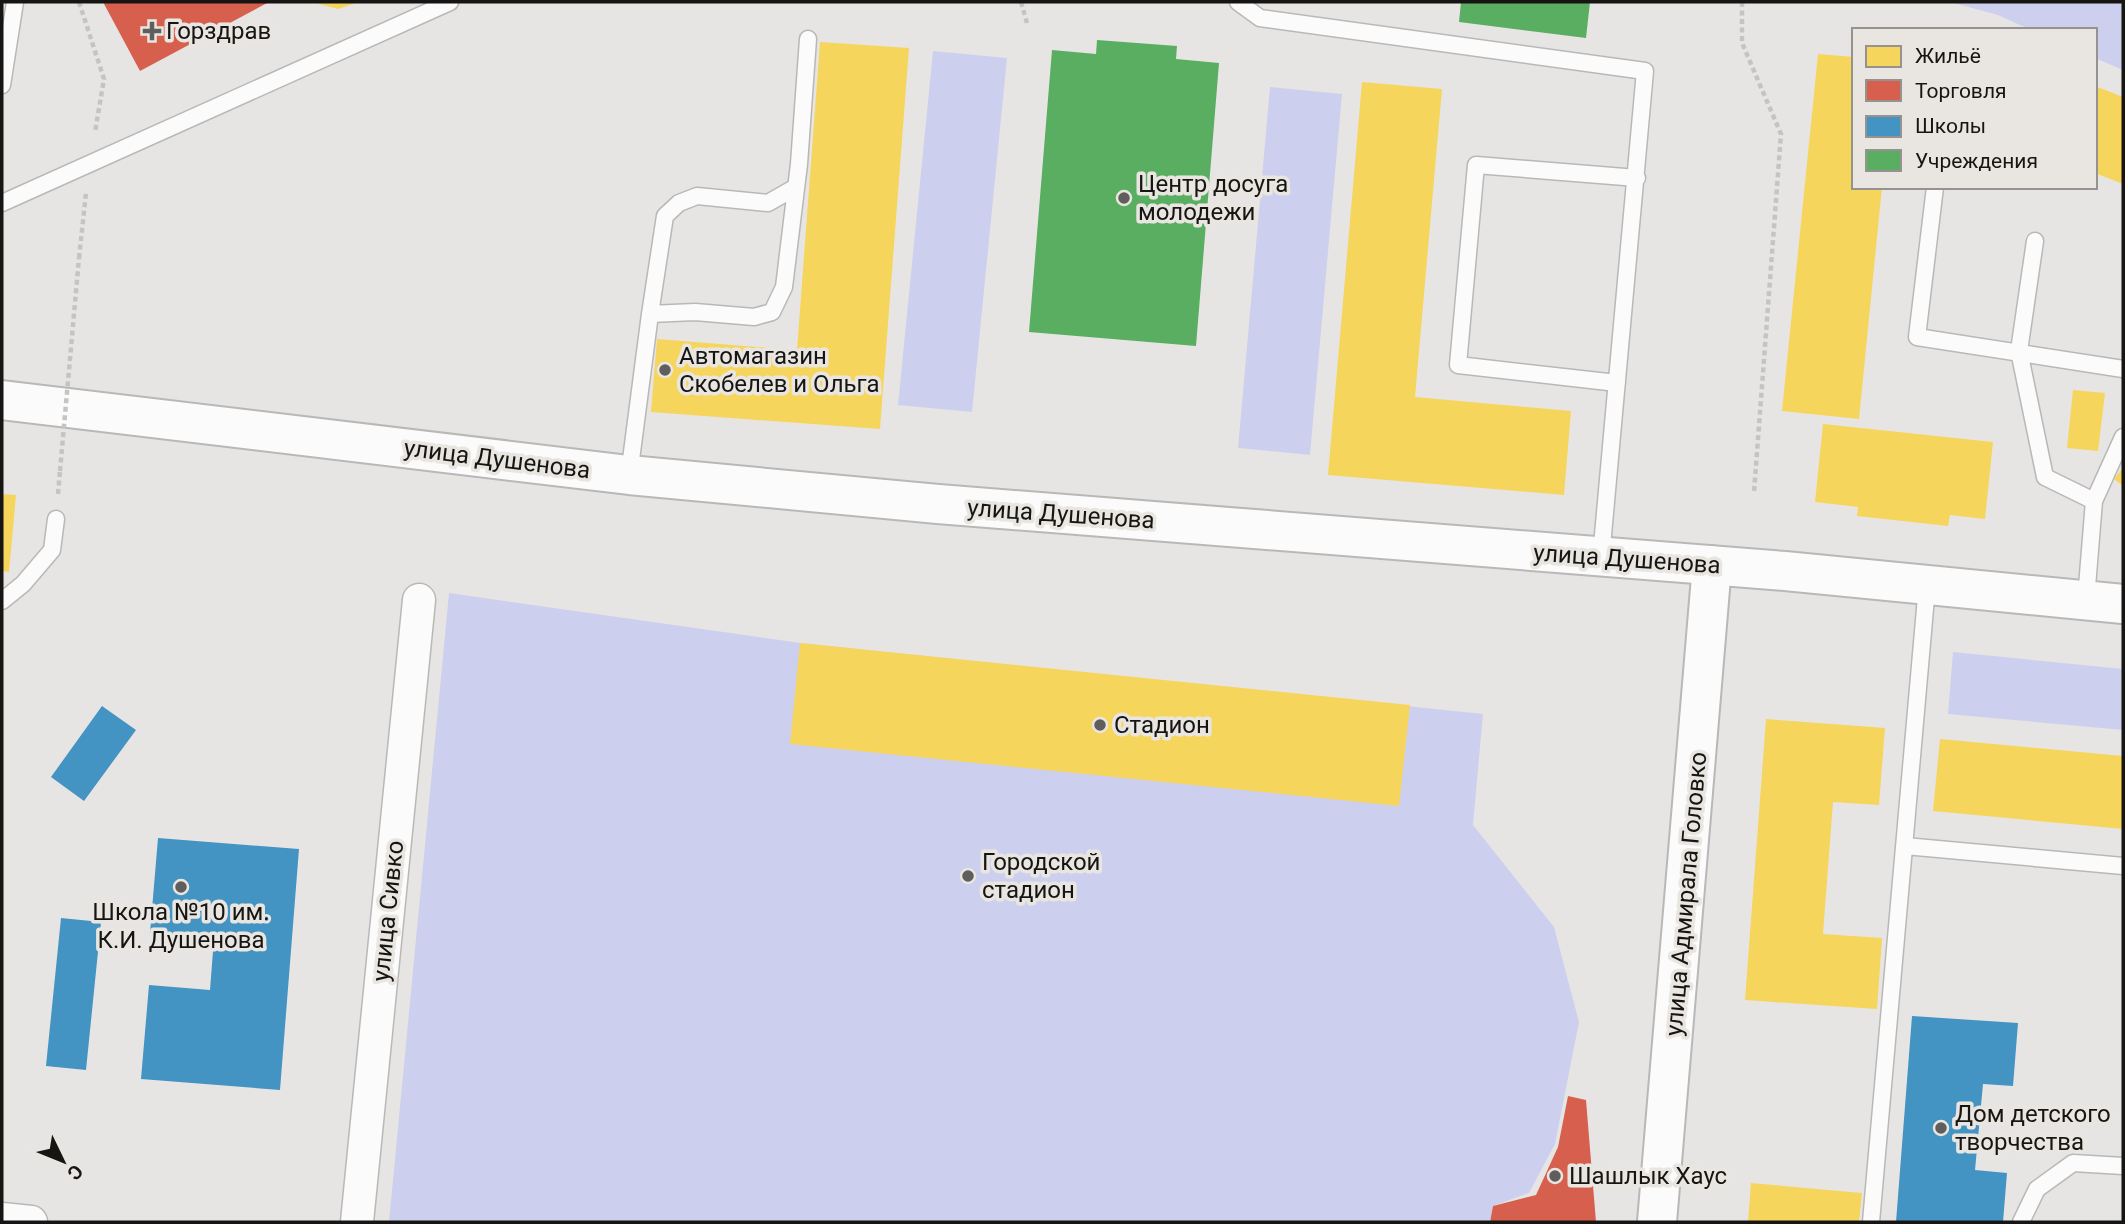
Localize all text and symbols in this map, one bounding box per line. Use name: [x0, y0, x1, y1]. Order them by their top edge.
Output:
place label: Горздрав: [166, 17, 271, 45]
marker: Горздрав: [144, 23, 160, 39]
legend: [1852, 28, 2097, 189]
text: Жильё: [1915, 44, 1981, 68]
text: Торговля: [1915, 79, 2007, 103]
text: Школы: [1915, 114, 1986, 138]
text: Учреждения: [1915, 149, 2038, 173]
place label: Центр досуга молодежи: [1138, 170, 1288, 226]
marker: Центр досуга молодежи: [1116, 190, 1132, 206]
place label: Автомагазин Скобелев и Ольга: [679, 342, 880, 398]
marker: Автомагазин Скобелев и Ольга: [657, 362, 673, 378]
street label: улица Душенова: [402, 434, 592, 484]
street label: улица Душенова: [966, 493, 1156, 535]
street label: улица Душенова: [1532, 538, 1722, 580]
place label: Стадион: [1114, 711, 1210, 739]
marker: Стадион: [1092, 717, 1108, 733]
street label: улица Адмирала Головко: [1660, 751, 1712, 1037]
street label: улица Сивко: [367, 839, 409, 983]
place label: Городской стадион: [982, 848, 1100, 904]
marker: Городской стадион: [960, 868, 976, 884]
marker: Школа №10 им. К.И. Душенова: [173, 879, 189, 895]
place label: Школа №10 им. К.И. Душенова: [92, 898, 270, 954]
place label: Дом детского творчества: [1955, 1100, 2111, 1156]
marker: Дом детского творчества: [1933, 1120, 1949, 1136]
north arrow: [28, 1126, 98, 1196]
text: С: [62, 1160, 88, 1185]
place label: Шашлык Хаус: [1569, 1162, 1727, 1190]
marker: Шашлык Хаус: [1547, 1168, 1563, 1184]

